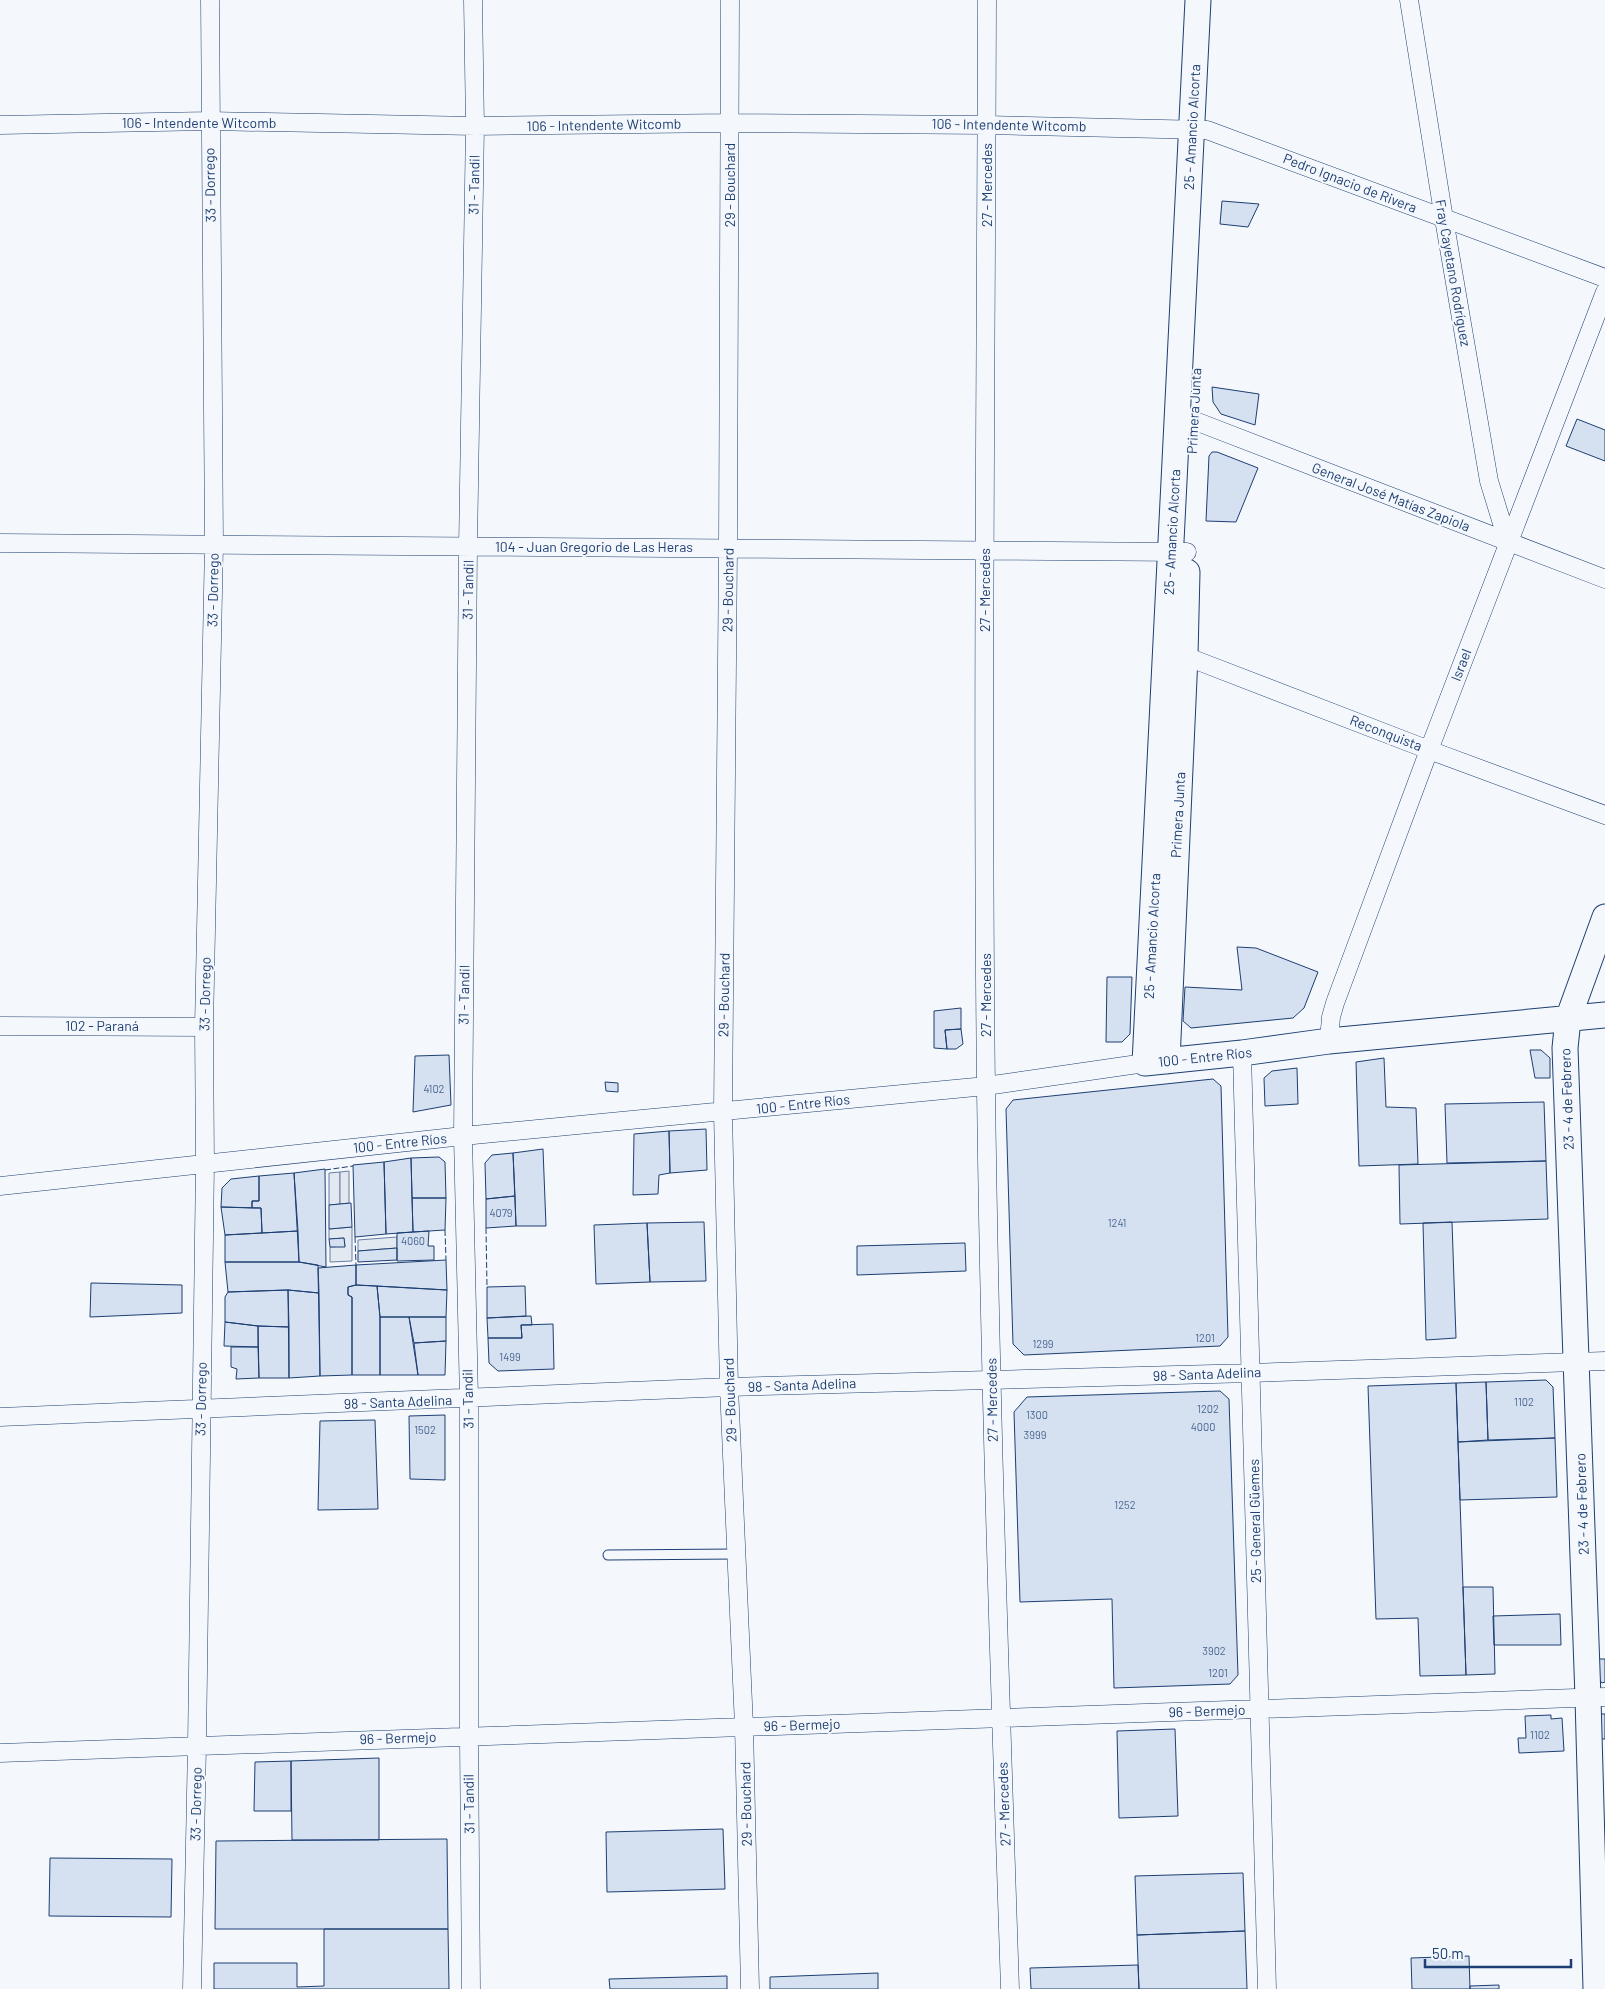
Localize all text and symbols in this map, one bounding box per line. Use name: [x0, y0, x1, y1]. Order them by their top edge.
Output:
street label: 25 - Amancio Alcorta: [1180, 64, 1203, 190]
street label: 106 - Intendente Witcomb: [122, 114, 276, 131]
street label: 106 - Intendente Witcomb: [526, 115, 681, 134]
street label: 106 - Intendente Witcomb: [932, 115, 1087, 134]
street label: 29 - Bouchard: [721, 143, 738, 227]
street label: 27 - Mercedes: [978, 143, 995, 227]
street label: 33 - Dorrego: [200, 148, 219, 222]
street label: Pedro Ignacio de Rivera: [1281, 149, 1419, 216]
street label: 31 - Tandil: [464, 155, 483, 215]
street label: Fray Cayetano Rodríguez: [1432, 198, 1475, 348]
street label: Primera Junta: [1183, 367, 1204, 455]
street label: General José Matías Zapiola: [1310, 459, 1473, 535]
street label: 25 - Amancio Alcorta: [1160, 469, 1183, 595]
street label: 104 - Juan Gregorio de Las Heras: [495, 538, 693, 555]
street label: 29 - Bouchard: [718, 548, 737, 632]
street label: 27 - Mercedes: [976, 548, 993, 632]
street label: 33 - Dorrego: [203, 553, 222, 627]
street label: 31 - Tandil: [458, 560, 477, 620]
street label: Israel: [1447, 646, 1474, 683]
street label: Reconquista: [1348, 711, 1425, 754]
street label: Primera Junta: [1167, 771, 1188, 859]
street label: 25 - Amancio Alcorta: [1140, 873, 1163, 999]
street label: 29 - Bouchard: [714, 953, 733, 1037]
street label: 27 - Mercedes: [977, 953, 994, 1037]
street label: 33 - Dorrego: [195, 957, 214, 1031]
street label: 31 - Tandil: [454, 965, 473, 1025]
street label: 102 - Paraná: [65, 1017, 139, 1034]
street label: 100 - Entre Ríos: [1157, 1043, 1253, 1070]
street label: 23 - 4 de Febrero: [1556, 1048, 1577, 1150]
house number: 4102: [423, 1082, 445, 1095]
street label: 100 - Entre Ríos: [755, 1090, 851, 1117]
street label: 100 - Entre Ríos: [352, 1129, 448, 1156]
house number: 4079: [489, 1206, 513, 1219]
house number: 1241: [1108, 1216, 1126, 1229]
house number: 4060: [401, 1234, 425, 1247]
house number: 1201: [1195, 1331, 1215, 1344]
house number: 1299: [1032, 1337, 1054, 1350]
house number: 1499: [499, 1350, 521, 1363]
street label: 29 - Bouchard: [720, 1358, 739, 1443]
street label: 27 - Mercedes: [982, 1358, 1001, 1442]
street label: 33 - Dorrego: [191, 1362, 210, 1436]
street label: 98 - Santa Adelina: [1152, 1363, 1262, 1384]
street label: 31 - Tandil: [458, 1369, 477, 1429]
street label: 98 - Santa Adelina: [747, 1374, 857, 1395]
street label: 98 - Santa Adelina: [343, 1391, 453, 1412]
house number: 1102: [1514, 1395, 1534, 1408]
house number: 1202: [1197, 1402, 1219, 1415]
house number: 1300: [1026, 1408, 1048, 1421]
house number: 4000: [1191, 1420, 1215, 1433]
house number: 1502: [414, 1423, 436, 1436]
house number: 3999: [1024, 1428, 1047, 1441]
street label: 23 - 4 de Febrero: [1571, 1453, 1592, 1555]
street label: 25 - General Güemes: [1245, 1459, 1264, 1583]
house number: 1252: [1114, 1498, 1136, 1511]
house number: 3902: [1202, 1644, 1226, 1657]
house number: 1201: [1208, 1666, 1228, 1679]
street label: 96 - Bermejo: [1168, 1701, 1246, 1720]
street label: 96 - Bermejo: [763, 1715, 841, 1734]
street label: 96 - Bermejo: [359, 1728, 437, 1747]
house number: 1102: [1530, 1728, 1550, 1741]
street label: 27 - Mercedes: [994, 1761, 1013, 1846]
street label: 29 - Bouchard: [736, 1762, 755, 1846]
street label: 33 - Dorrego: [186, 1767, 205, 1841]
street label: 31 - Tandil: [459, 1774, 478, 1834]
scale bar: [1425, 1936, 1571, 1968]
text: 50 m: [1432, 1944, 1464, 1962]

